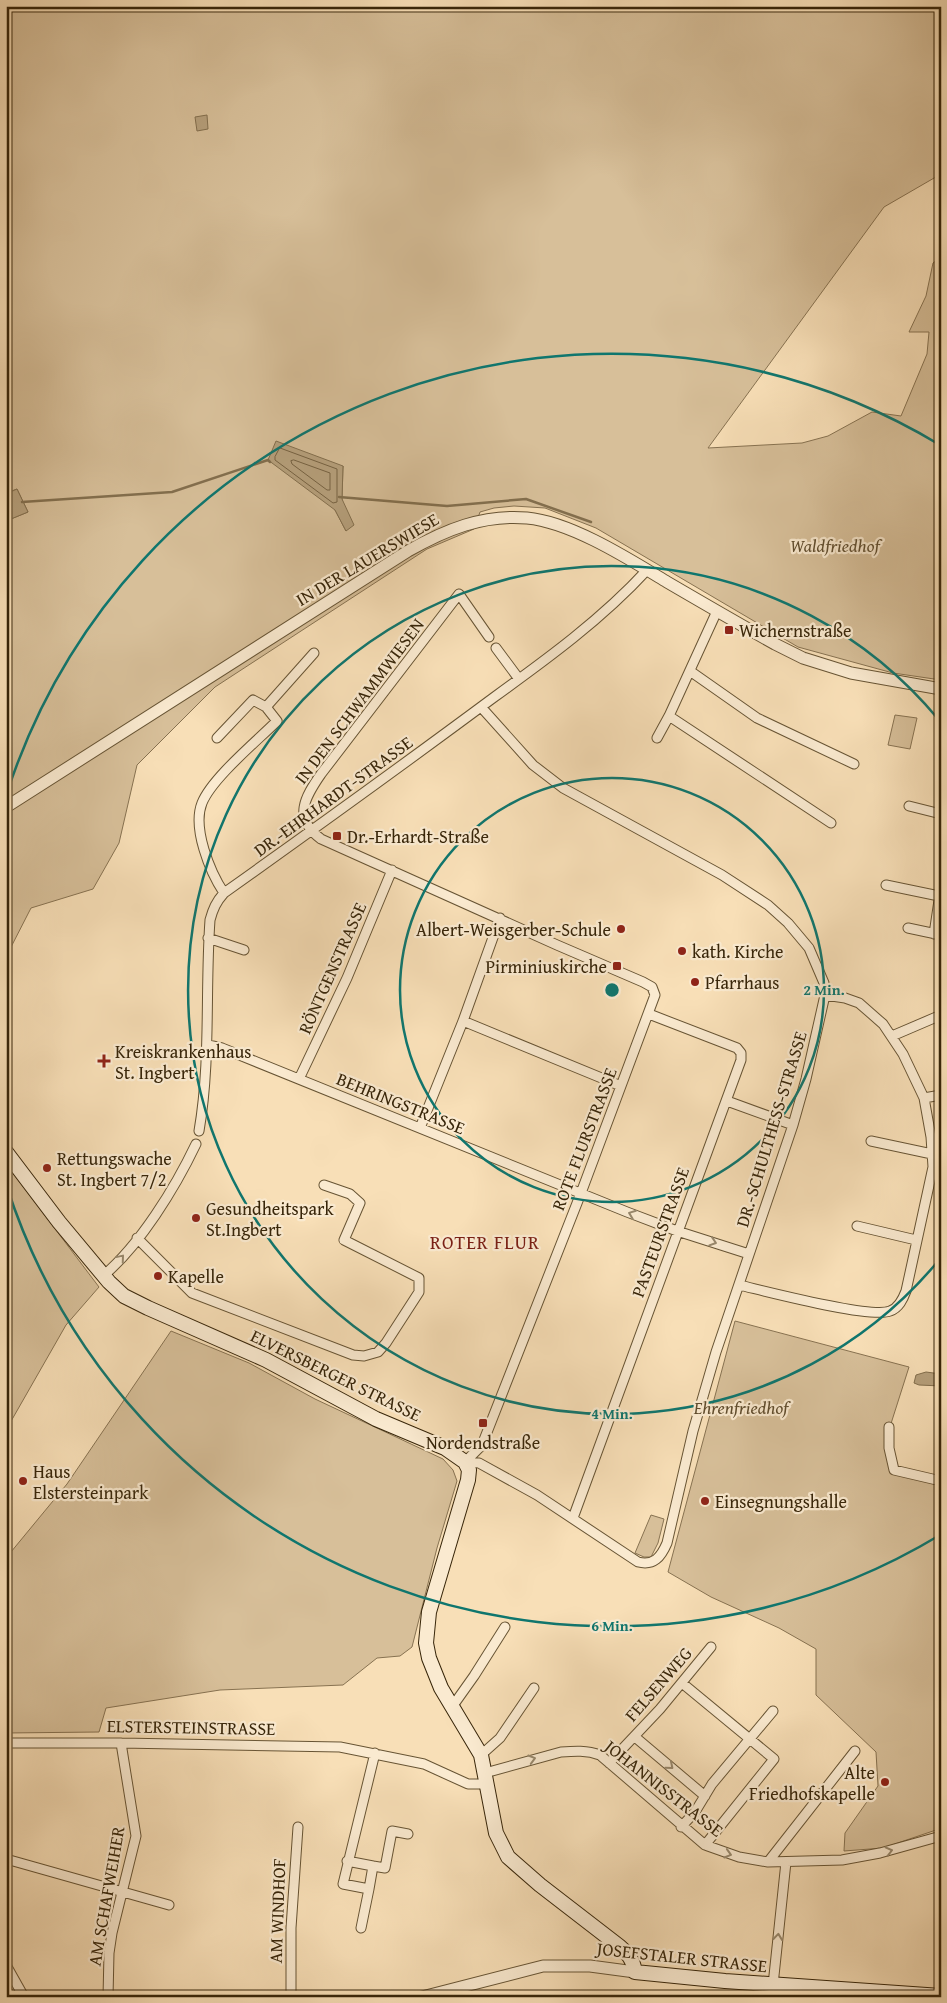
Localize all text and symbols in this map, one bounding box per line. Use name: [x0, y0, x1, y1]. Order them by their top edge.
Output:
street label: IN DER LAUERSWIESE: [290, 506, 444, 612]
park label: Waldfriedhof: [790, 532, 883, 559]
street label: IN DEN SCHWAMMWIESEN: [288, 612, 431, 790]
place label: Wichernstraße: [739, 617, 851, 644]
marker: Wichernstraße: [723, 624, 735, 636]
street label: DR.-EHRHARDT-STRASSE: [248, 729, 418, 863]
place label: Dr.-Erhardt-Straße: [347, 823, 489, 850]
marker: Dr.-Erhardt-Straße: [331, 830, 343, 842]
street label: RÖNTGENSTRASSE: [291, 898, 373, 1038]
place label: Albert-Weisgerber-Schule: [416, 916, 611, 943]
marker: Albert-Weisgerber-Schule: [615, 923, 627, 935]
place label: kath. Kirche: [692, 938, 784, 965]
marker: kath. Kirche: [676, 945, 688, 957]
place label: Pirminiuskirche: [485, 953, 607, 980]
marker: Pirminiuskirche: [611, 960, 623, 972]
place label: Pfarrhaus: [705, 969, 779, 996]
marker: Pfarrhaus: [689, 976, 701, 988]
text: 2 Min.: [803, 979, 845, 1000]
centre of rings: [603, 981, 621, 999]
street label: DR.-SCHULTHESS-STRASSE: [728, 1028, 814, 1230]
place label: Kreiskrankenhaus St. Ingbert: [115, 1038, 251, 1086]
marker: Kreiskrankenhaus St. Ingbert: [97, 1054, 111, 1068]
street label: ROTE FLURSTRASSE: [544, 1064, 624, 1214]
street label: BEHRINGSTRASSE: [333, 1065, 469, 1141]
place label: Rettungswache St. Ingbert 7/2: [57, 1145, 172, 1193]
marker: Rettungswache St. Ingbert 7/2: [41, 1162, 53, 1174]
street label: PASTEURSTRASSE: [624, 1163, 696, 1301]
place label: Gesundheitspark St.Ingbert: [206, 1195, 334, 1243]
one-way arrow: [628, 1210, 636, 1220]
marker: Gesundheitspark St.Ingbert: [190, 1212, 202, 1224]
district label: ROTER FLUR: [430, 1228, 540, 1256]
one-way arrow: [708, 1237, 717, 1247]
one-way arrow: [116, 1255, 125, 1264]
place label: Kapelle: [168, 1263, 224, 1290]
marker: Kapelle: [152, 1270, 164, 1282]
street label: ELVERSBERGER STRASSE: [246, 1322, 426, 1428]
park label: Ehrenfriedhof: [693, 1394, 792, 1421]
text: 4 Min.: [591, 1403, 633, 1424]
marker: Nordendstraße: [477, 1417, 489, 1429]
place label: Nordendstraße: [426, 1429, 540, 1456]
place label: Haus Elstersteinpark: [33, 1458, 149, 1506]
marker: Haus Elstersteinpark: [17, 1475, 29, 1487]
place label: Einsegnungshalle: [715, 1488, 847, 1515]
marker: Einsegnungshalle: [699, 1495, 711, 1507]
text: 6 Min.: [591, 1615, 633, 1636]
street label: FELSENWEG: [618, 1640, 698, 1727]
street label: ELSTERSTEINSTRASSE: [107, 1712, 275, 1742]
street label: JOHANNISSTRASSE: [597, 1732, 729, 1843]
one-way arrow: [528, 1755, 536, 1765]
place label: Alte Friedhofskapelle: [749, 1759, 875, 1807]
one-way arrow: [664, 1761, 673, 1769]
marker: Alte Friedhofskapelle: [879, 1776, 891, 1788]
street label: AM SCHAFWEIHER: [80, 1824, 132, 1968]
one-way arrow: [884, 1846, 893, 1857]
one-way arrow: [724, 1848, 732, 1858]
street label: AM WINDHOF: [262, 1858, 292, 1964]
one-way arrow: [772, 1932, 783, 1940]
street label: JOSEFSTALER STRASSE: [594, 1934, 768, 1979]

